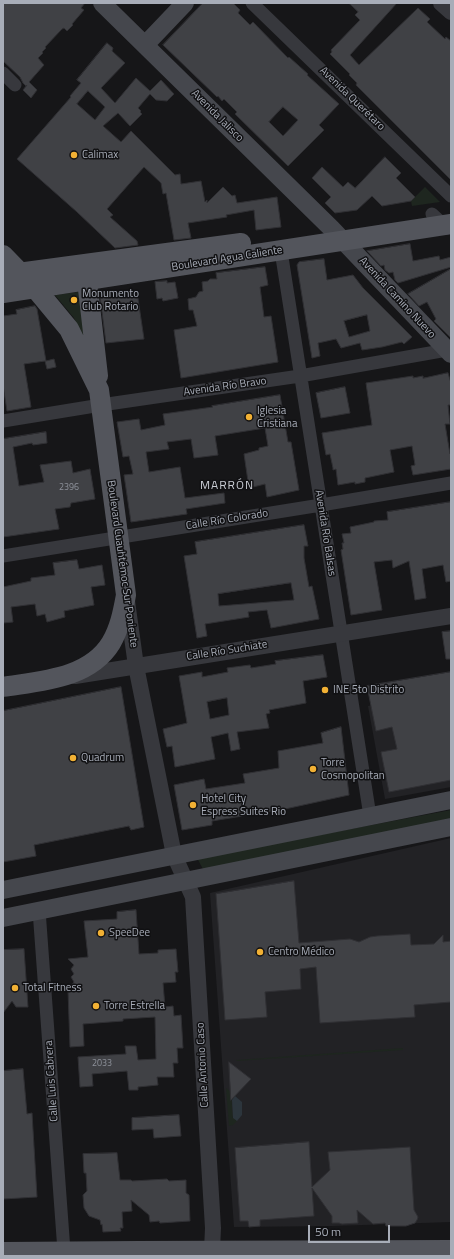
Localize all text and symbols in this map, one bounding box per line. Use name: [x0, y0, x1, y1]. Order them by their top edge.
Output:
street label: Avenida Querétaro: [317, 64, 387, 134]
street label: Avenida Jalisco: [188, 87, 246, 145]
place label: Calimax: [82, 148, 118, 162]
marker: Calimax: [69, 150, 79, 160]
street label: Boulevard Agua Caliente: [171, 244, 283, 274]
street label: Avenida Camino Nuevo: [356, 255, 438, 341]
place label: Monumento Club Rotario: [82, 287, 139, 313]
marker: Monumento Club Rotario: [69, 295, 79, 305]
street label: Avenida Río Bravo: [183, 375, 267, 399]
place label: Iglesia Cristiana: [257, 404, 297, 430]
marker: Iglesia Cristiana: [244, 412, 254, 422]
street label: Boulevard Cuauhtémoc Sur Poniente: [104, 479, 140, 649]
district label: MARRÓN: [200, 479, 254, 493]
house number: 2396: [59, 483, 79, 493]
street label: Avenida Río Balsas: [312, 489, 338, 577]
street label: Calle Río Colorado: [185, 507, 269, 533]
street label: Calle Río Suchiate: [186, 638, 268, 664]
place label: INE 5to Distrito: [333, 683, 404, 697]
marker: INE 5to Distrito: [320, 685, 330, 695]
place label: Quadrum: [81, 751, 124, 765]
marker: Quadrum: [68, 753, 78, 763]
place label: Torre Cosmopolitan: [321, 756, 385, 782]
marker: Torre Cosmopolitan: [308, 764, 318, 774]
place label: Hotel City Espress Suites Rio: [201, 792, 286, 818]
marker: Hotel City Espress Suites Rio: [188, 800, 198, 810]
place label: SpeeDee: [109, 926, 150, 940]
marker: SpeeDee: [96, 928, 106, 938]
place label: Centro Médico: [268, 945, 335, 959]
marker: Centro Médico: [255, 947, 265, 957]
place label: Total Fitness: [23, 981, 82, 995]
marker: Total Fitness: [10, 983, 20, 993]
place label: Torre Estrella: [104, 999, 165, 1013]
marker: Torre Estrella: [91, 1001, 101, 1011]
street label: Calle Antonio Caso: [194, 1022, 212, 1108]
street label: Calle Luis Cabrera: [43, 1040, 61, 1122]
house number: 2033: [92, 1059, 112, 1069]
scale bar: [310, 1217, 392, 1243]
text: 50 m: [315, 1222, 341, 1241]

